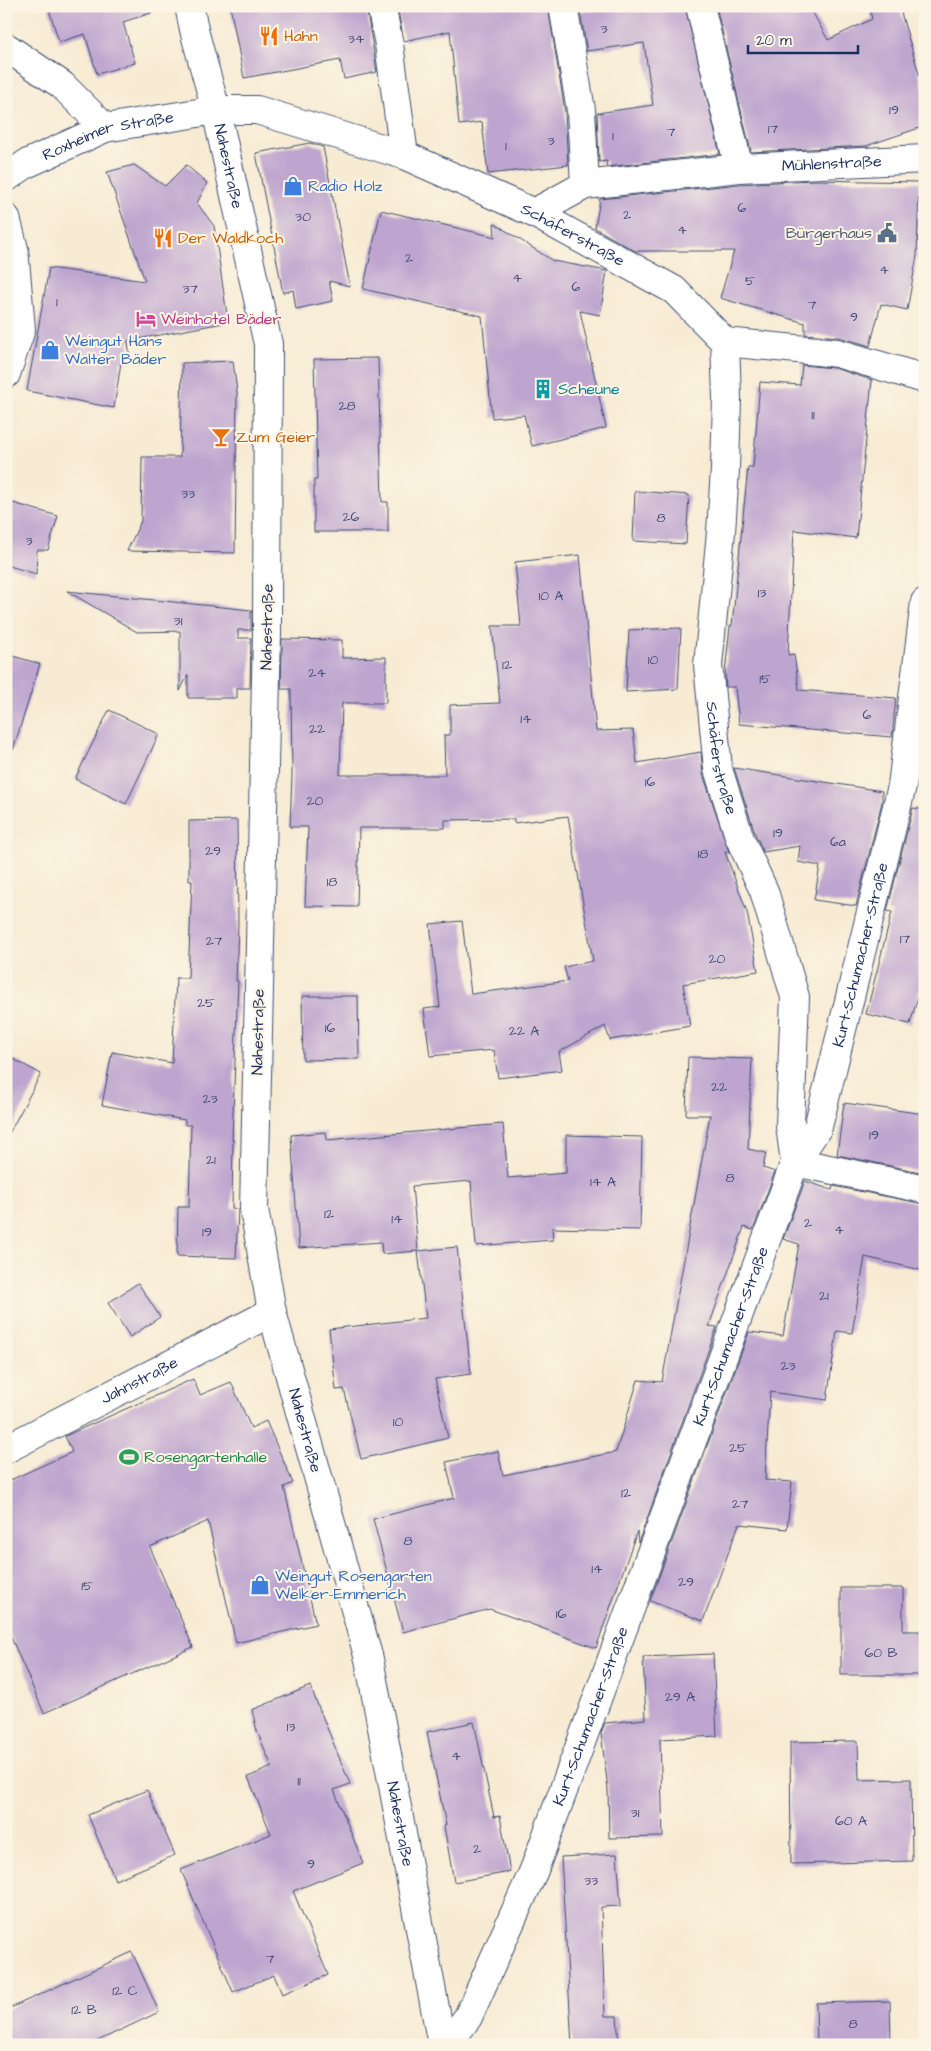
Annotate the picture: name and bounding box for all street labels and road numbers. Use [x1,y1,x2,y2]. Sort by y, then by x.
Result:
street label: Roxheimer Straße [39,106,175,166]
street label: Nahestraße [208,122,249,211]
street label: Mühlenstraße [781,150,883,177]
street label: Schäferstraße [517,198,629,272]
street label: Nahestraße [255,583,279,670]
street label: Schäferstraße [701,700,743,818]
street label: Kurt-Schumacher-Straße [827,860,894,1049]
street label: Nahestraße [246,988,270,1075]
street label: Kurt-Schumacher-Straße [688,1243,774,1429]
street label: Jahnstraße [97,1351,182,1409]
street label: Nahestraße [283,1386,327,1475]
street label: Kurt-Schumacher-Straße [548,1623,634,1809]
street label: Nahestraße [381,1779,419,1869]

